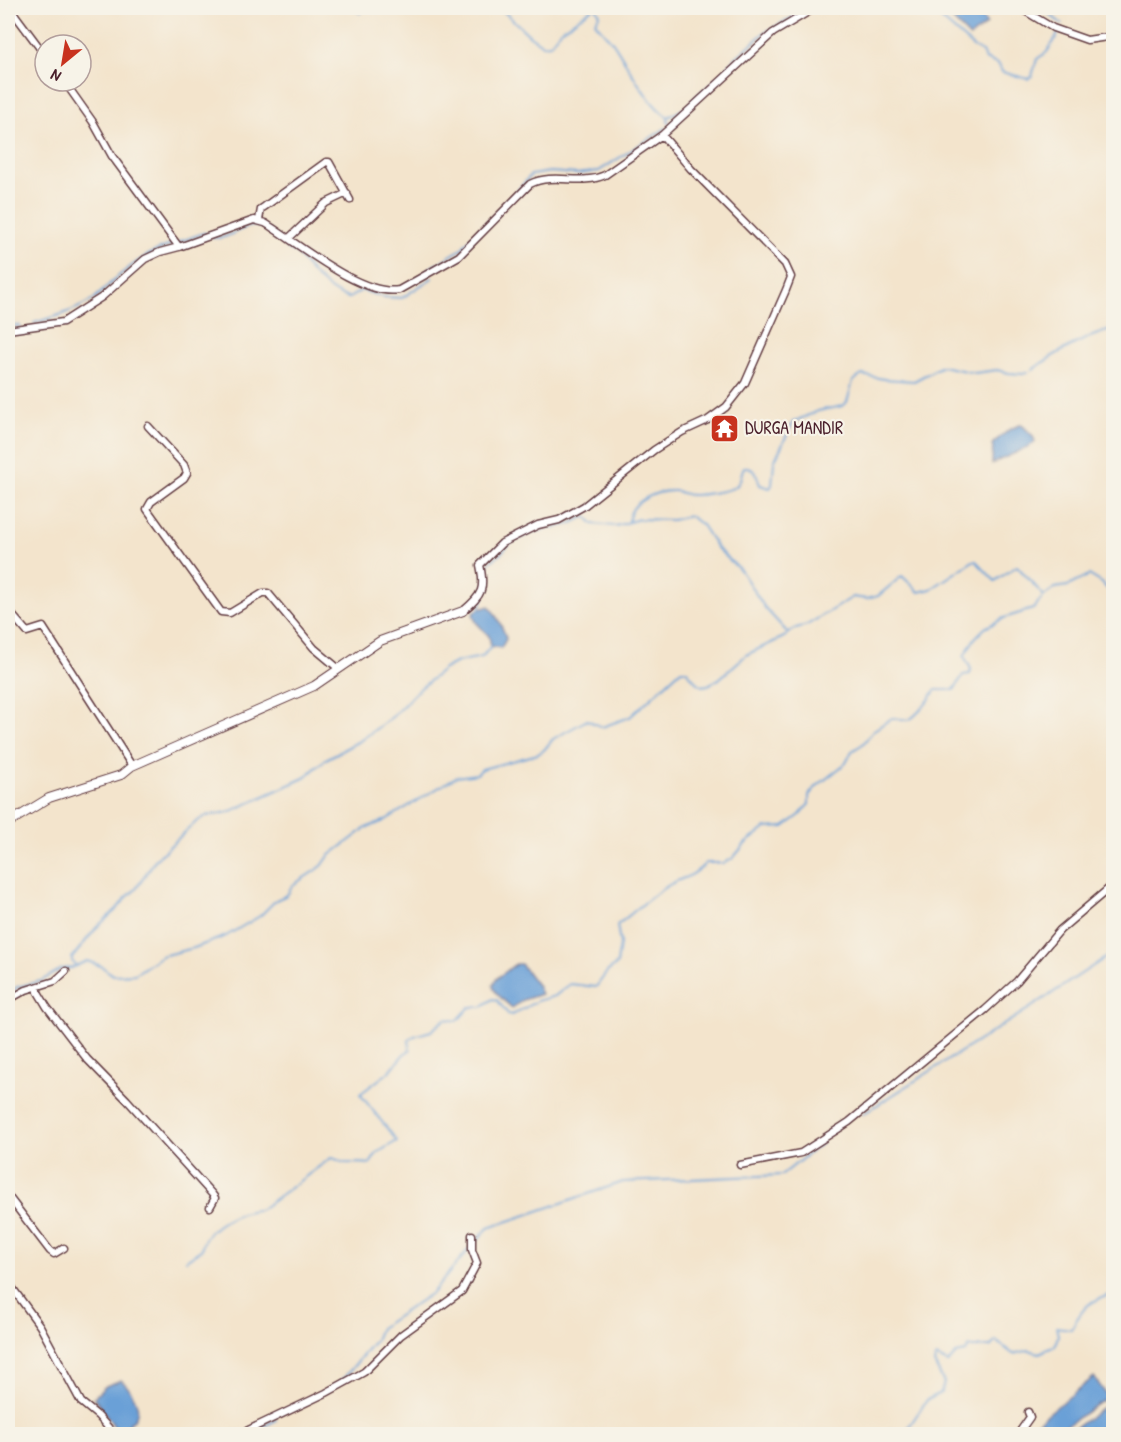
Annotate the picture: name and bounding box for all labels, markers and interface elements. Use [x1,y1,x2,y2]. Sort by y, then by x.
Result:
north arrow [33,33,93,93]
text: N [46,64,65,88]
temple icon: DURGA MANDIR [708,412,740,444]
place label: DURGA MANDIR [745,415,843,440]

